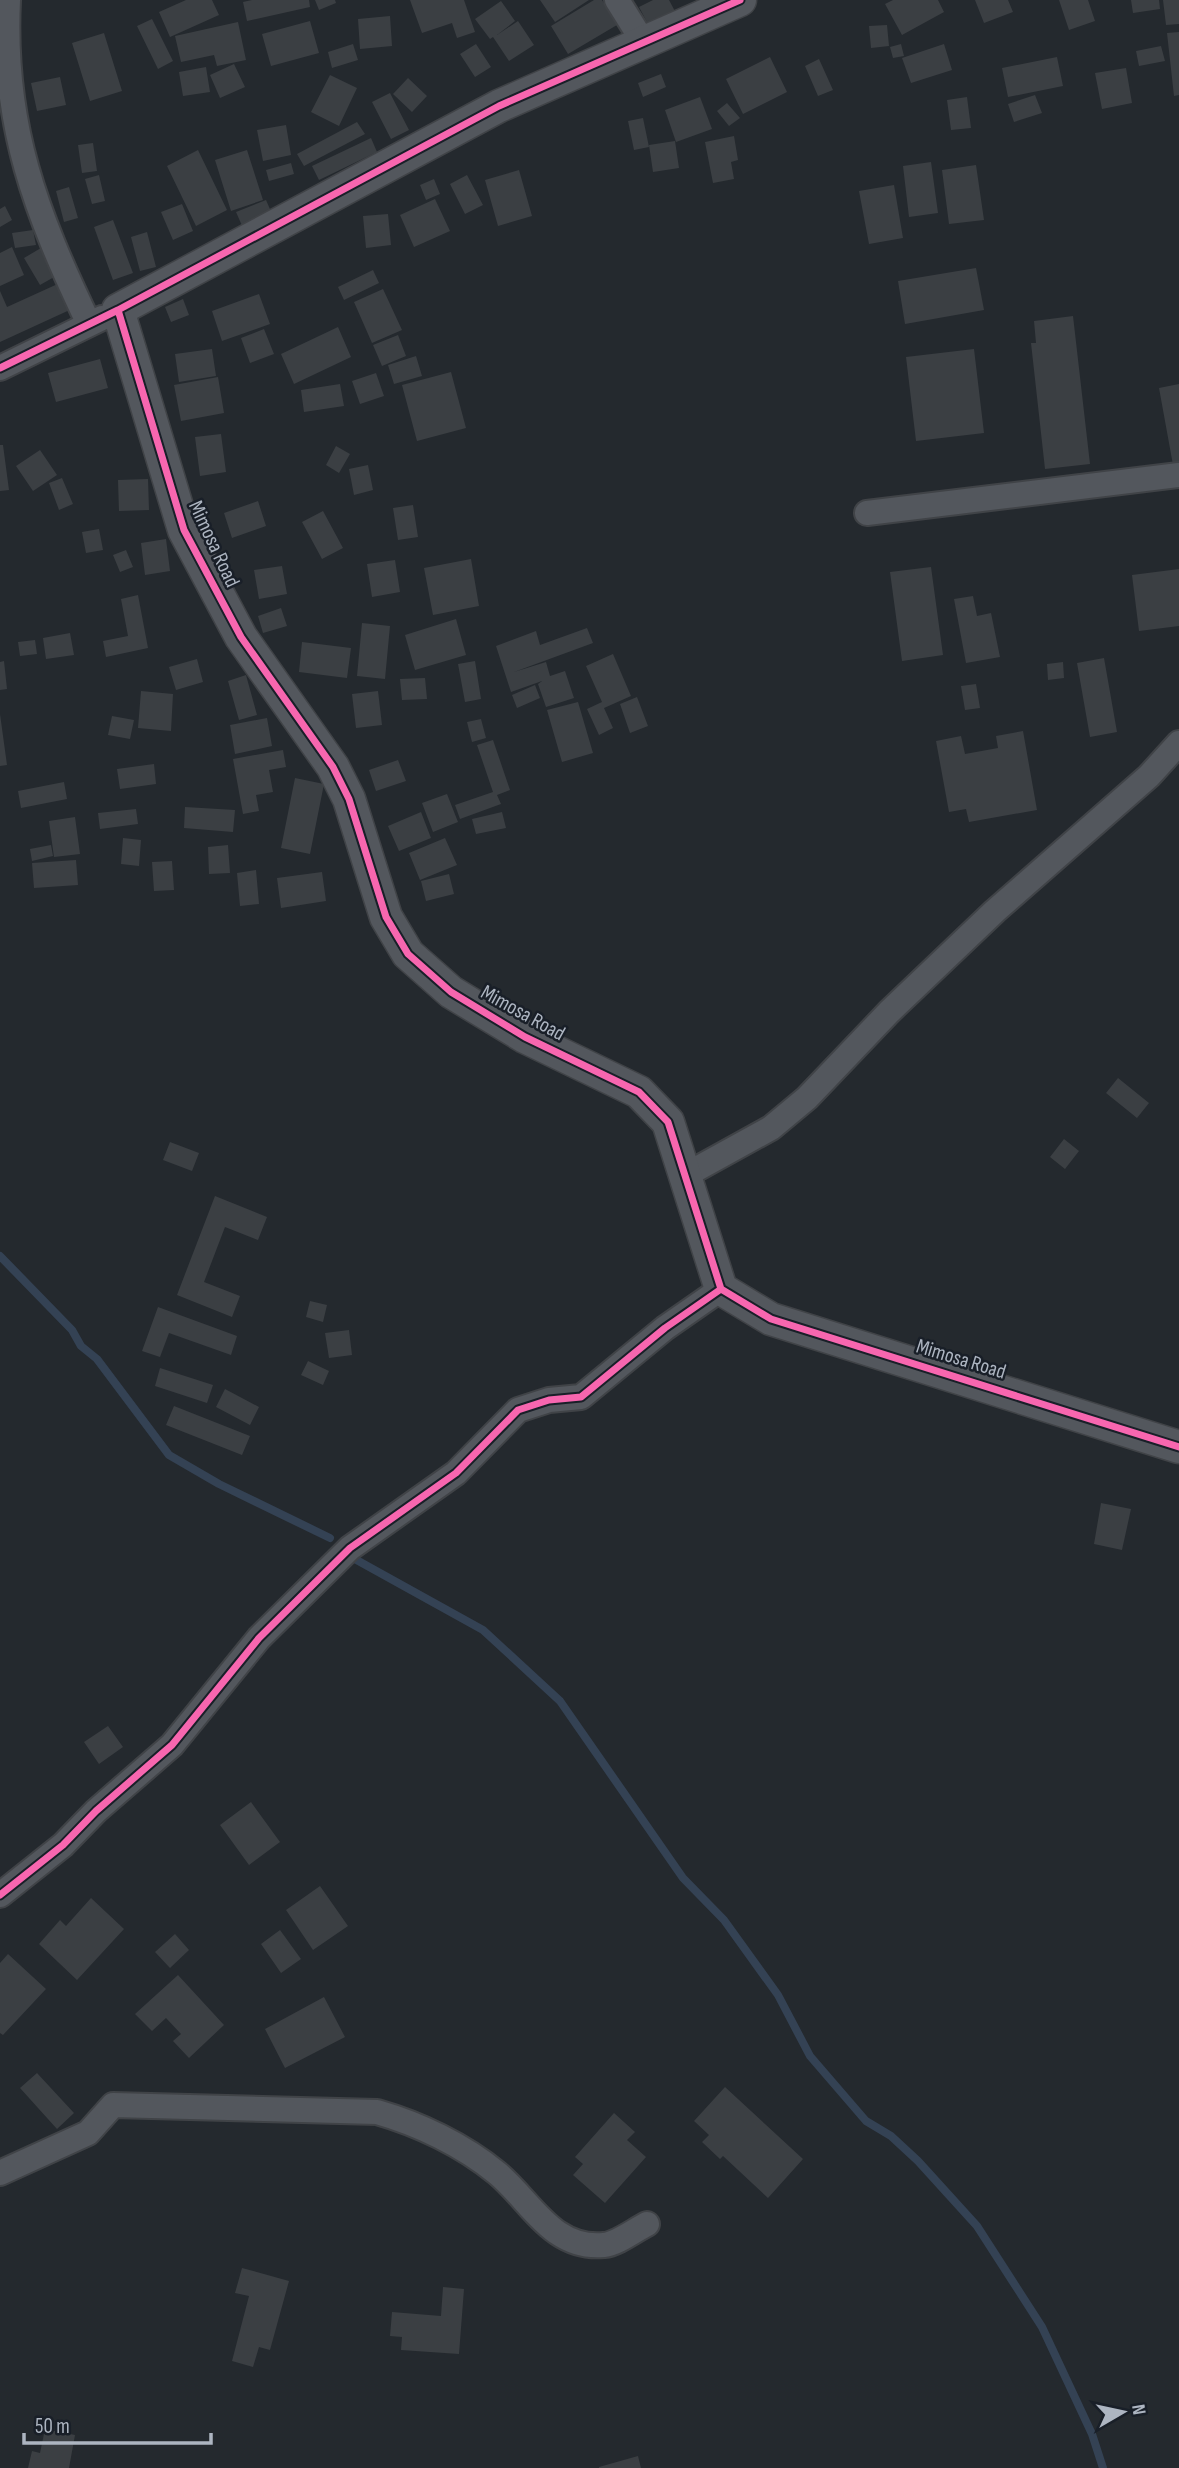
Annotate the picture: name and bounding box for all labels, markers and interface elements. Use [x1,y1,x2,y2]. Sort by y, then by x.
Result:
street label: Mimosa Road [183,497,245,591]
street label: Mimosa Road [477,980,569,1046]
street label: Mimosa Road [913,1334,1009,1384]
north arrow [1088,2377,1158,2447]
scale bar [24,2402,212,2446]
text: N [1126,2403,1150,2416]
text: 50 m [35,2414,70,2439]

